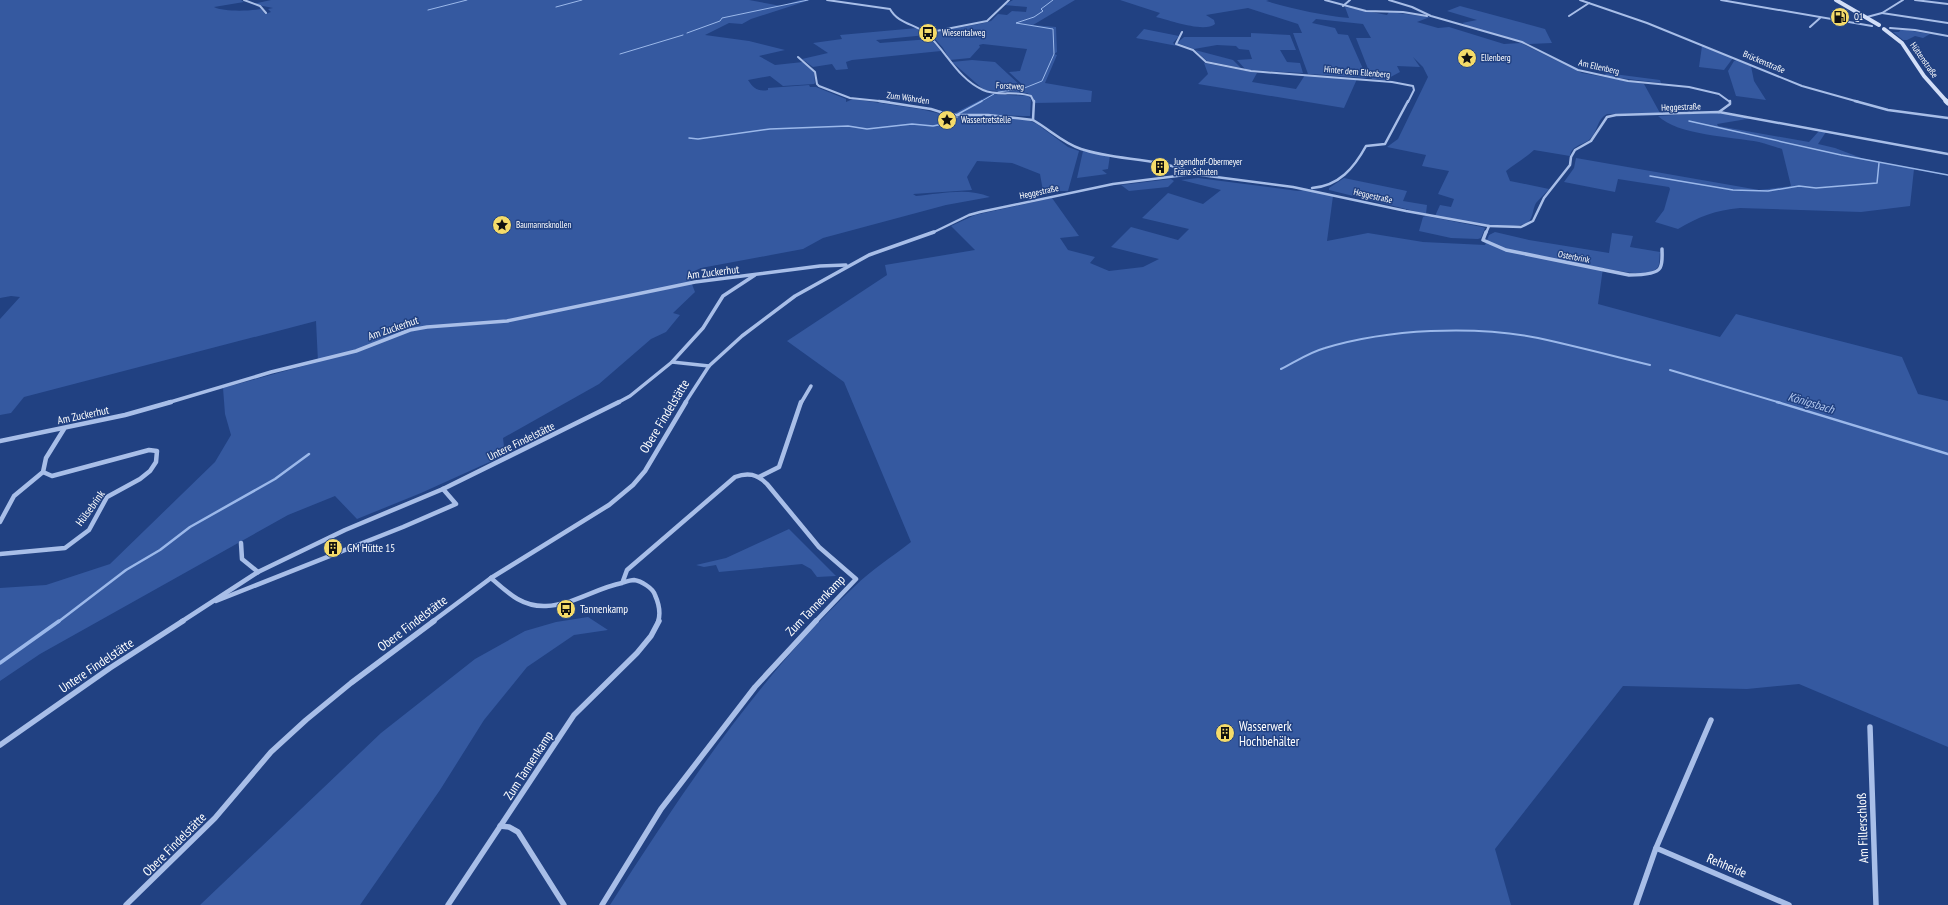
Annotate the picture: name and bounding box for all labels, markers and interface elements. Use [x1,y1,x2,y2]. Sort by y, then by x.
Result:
fuel station icon: Q1 [1829,6,1851,28]
place label: Q1 [1854,11,1863,22]
bus stop icon: Wiesentalweg [917,22,939,44]
place label: Wiesentalweg [942,27,985,38]
street label: Hüttenstraße [1908,40,1941,80]
place icon: Ellenberg [1456,47,1478,69]
street label: Brückenstraße [1742,48,1787,75]
place label: Ellenberg [1481,52,1511,63]
street label: Am Ellenberg [1578,56,1621,77]
street label: Hinter dem Ellenberg [1324,63,1391,80]
street label: Forstweg [996,79,1025,92]
street label: Zum Wöhrden [886,89,930,106]
street label: Heggestraße [1661,100,1701,113]
place icon: Wassertretstelle [936,109,958,131]
place label: Wassertretstelle [961,114,1011,125]
building icon: Jugendhof-Obermeyer Franz Schuten [1149,156,1171,178]
place label: Jugendhof-Obermeyer Franz Schuten [1173,156,1243,177]
street label: Heggestraße [1018,182,1060,201]
street label: Heggestraße [1353,186,1394,205]
place icon: Baumannsknollen [491,214,513,236]
place label: Baumannsknollen [516,219,571,230]
street label: Osterbrink [1557,248,1592,265]
street label: Am Zuckerhut [686,262,740,282]
street label: Am Zuckerhut [366,313,420,343]
street label: Obere Findelstätte [636,376,693,456]
water label: Königsbach [1786,388,1837,417]
street label: Am Zuckerhut [56,403,110,427]
street label: Untere Findelstätte [485,418,557,463]
street label: Hülsebrink [72,487,108,529]
building icon: GM Hütte 15 [322,537,344,559]
place label: GM Hütte 15 [347,541,395,555]
street label: Zum Tannenkamp [782,571,849,640]
street label: Obere Findelstätte [374,592,451,655]
bus stop icon: Tannenkamp [555,598,577,620]
place label: Tannenkamp [580,602,628,616]
street label: Untere Findelstätte [56,634,137,697]
place label: Wasserwerk Hochbehälter [1239,718,1300,750]
building icon: Wasserwerk Hochbehälter [1214,722,1236,744]
street label: Zum Tannenkamp [500,727,557,803]
street label: Am Fillerschloß [1853,793,1872,863]
street label: Obere Findelstätte [139,809,210,880]
street label: Rehheide [1704,849,1749,881]

